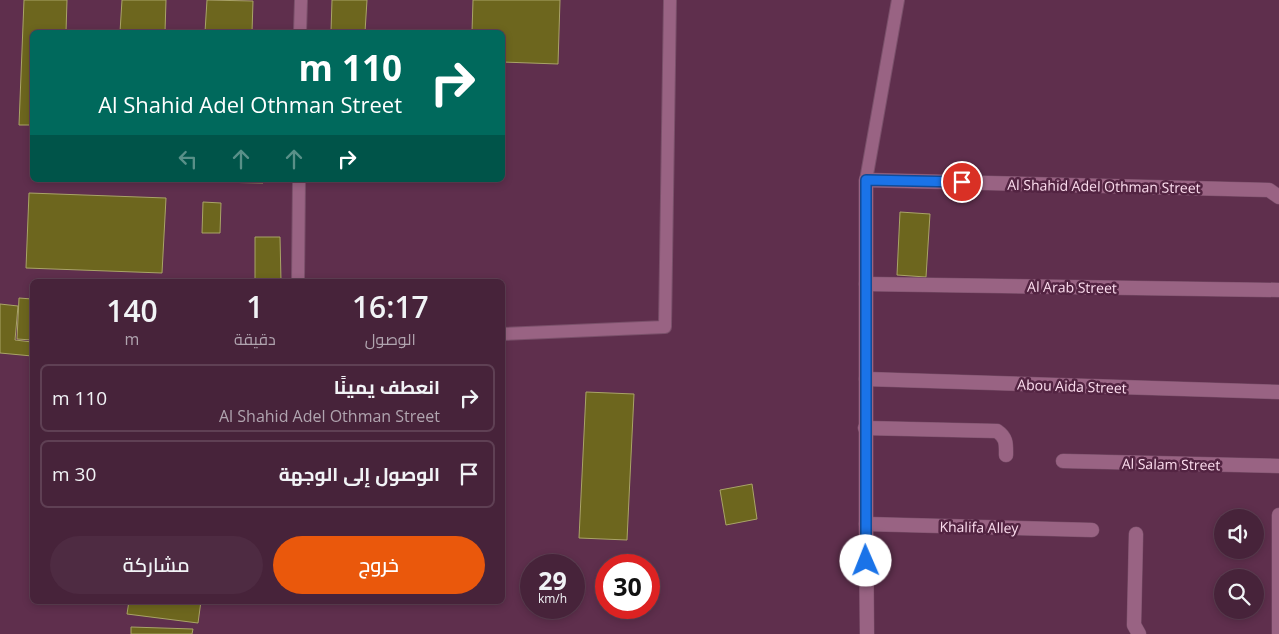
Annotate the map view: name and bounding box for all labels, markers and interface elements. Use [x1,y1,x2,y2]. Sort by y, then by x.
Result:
text: 110 m [298,44,402,91]
icon: right [420,50,485,115]
text: Al Shahid Adel Othman Street [98,89,402,119]
icon: left [174,145,202,173]
icon: ahead [227,145,255,173]
icon: ahead [280,145,308,173]
icon: right [333,145,361,173]
pin [941,161,983,203]
icon: arrive [948,168,976,196]
street label: Al Shahid Adel Othman Street [1007,175,1201,197]
street label: Al Arab Street [1027,277,1117,297]
text: 1 [246,286,263,327]
text: 16:17 [352,286,429,327]
text: 140 [106,290,158,331]
text: m [125,328,139,350]
text: دقيقة [234,328,276,350]
text: الوصول [365,328,416,350]
text: انعطف يمينًا [334,374,440,400]
street label: Abou Aida Street [1017,375,1127,397]
icon: right [455,384,483,412]
text: 110 m [52,385,107,411]
text: Al Shahid Adel Othman Street [219,405,440,427]
street label: Al Salam Street [1122,454,1220,474]
icon: arrive [455,460,483,488]
text: 30 m [52,461,96,487]
text: الوصول إلى الوجهة [279,461,440,487]
map controls [1214,509,1264,619]
button: sound [1214,509,1264,559]
street label: Khalifa Alley [939,517,1020,537]
position arrow [839,534,891,586]
button: مشاركة [50,536,263,594]
button: خروج [273,536,485,594]
speed limit sign: 30 [595,554,660,619]
text: 29 [538,563,567,597]
button: search [1214,569,1264,619]
text: km/h [538,590,567,607]

